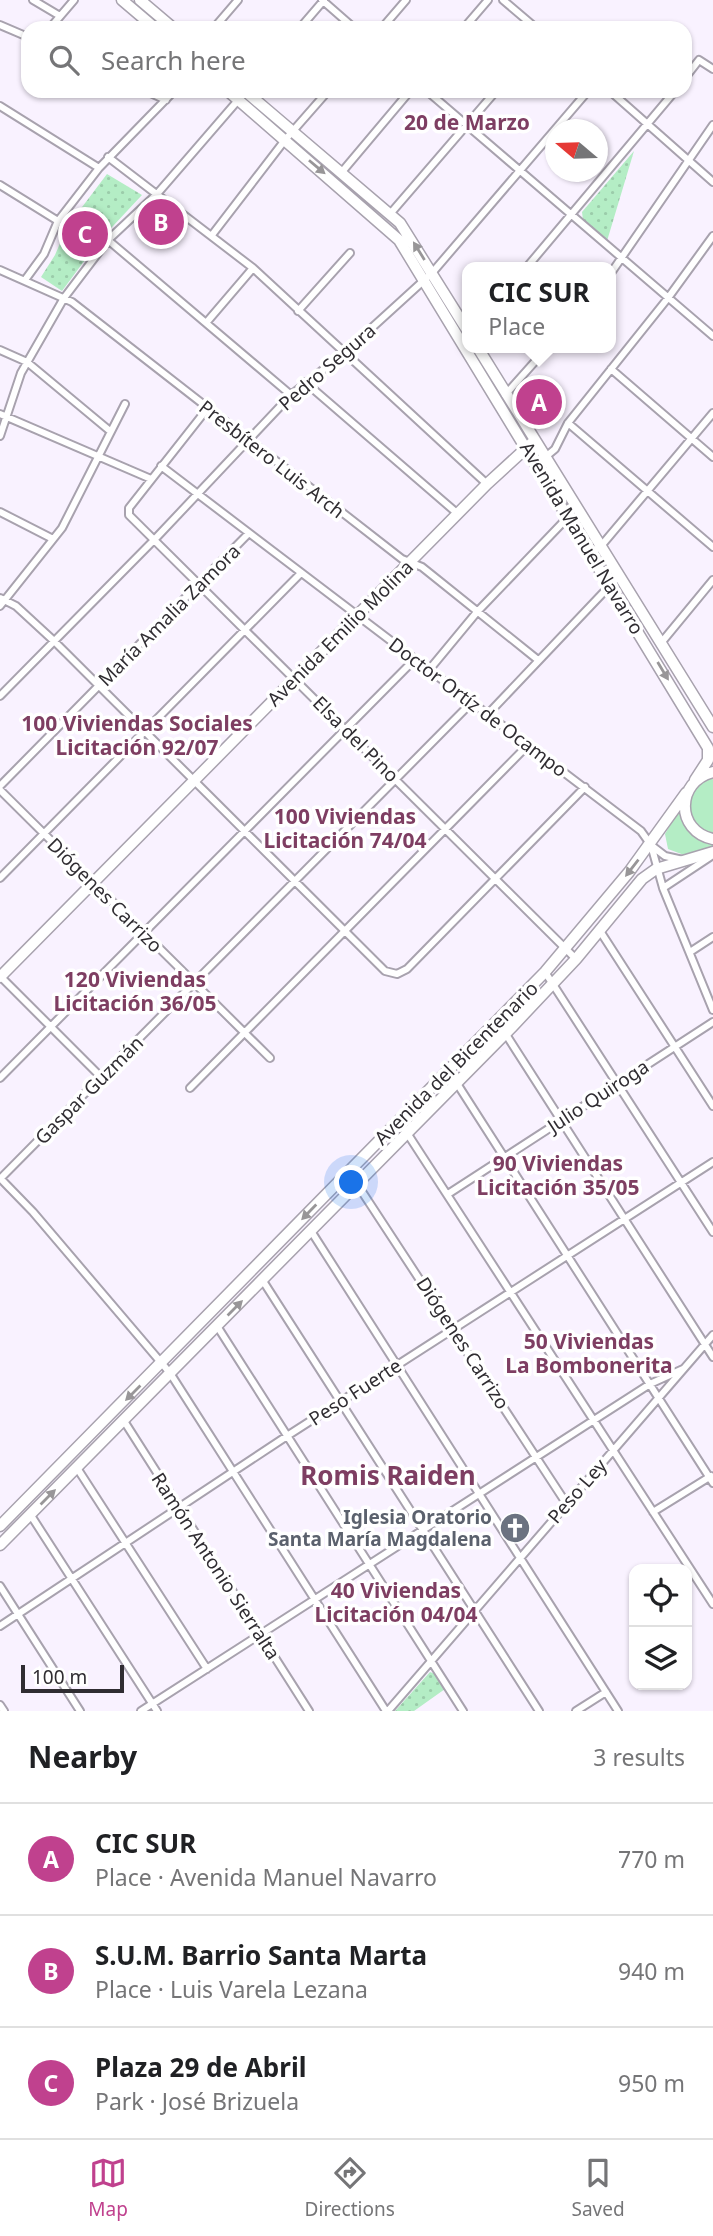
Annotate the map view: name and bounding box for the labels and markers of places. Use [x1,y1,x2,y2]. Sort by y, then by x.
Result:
pin: B [138,196,184,248]
pin: C [62,208,108,260]
pin: A [516,376,562,428]
place label: Iglesia Oratorio Santa María Magdalena [268,1504,492,1552]
church icon: Iglesia Oratorio Santa María Magdalena [498,1511,532,1545]

